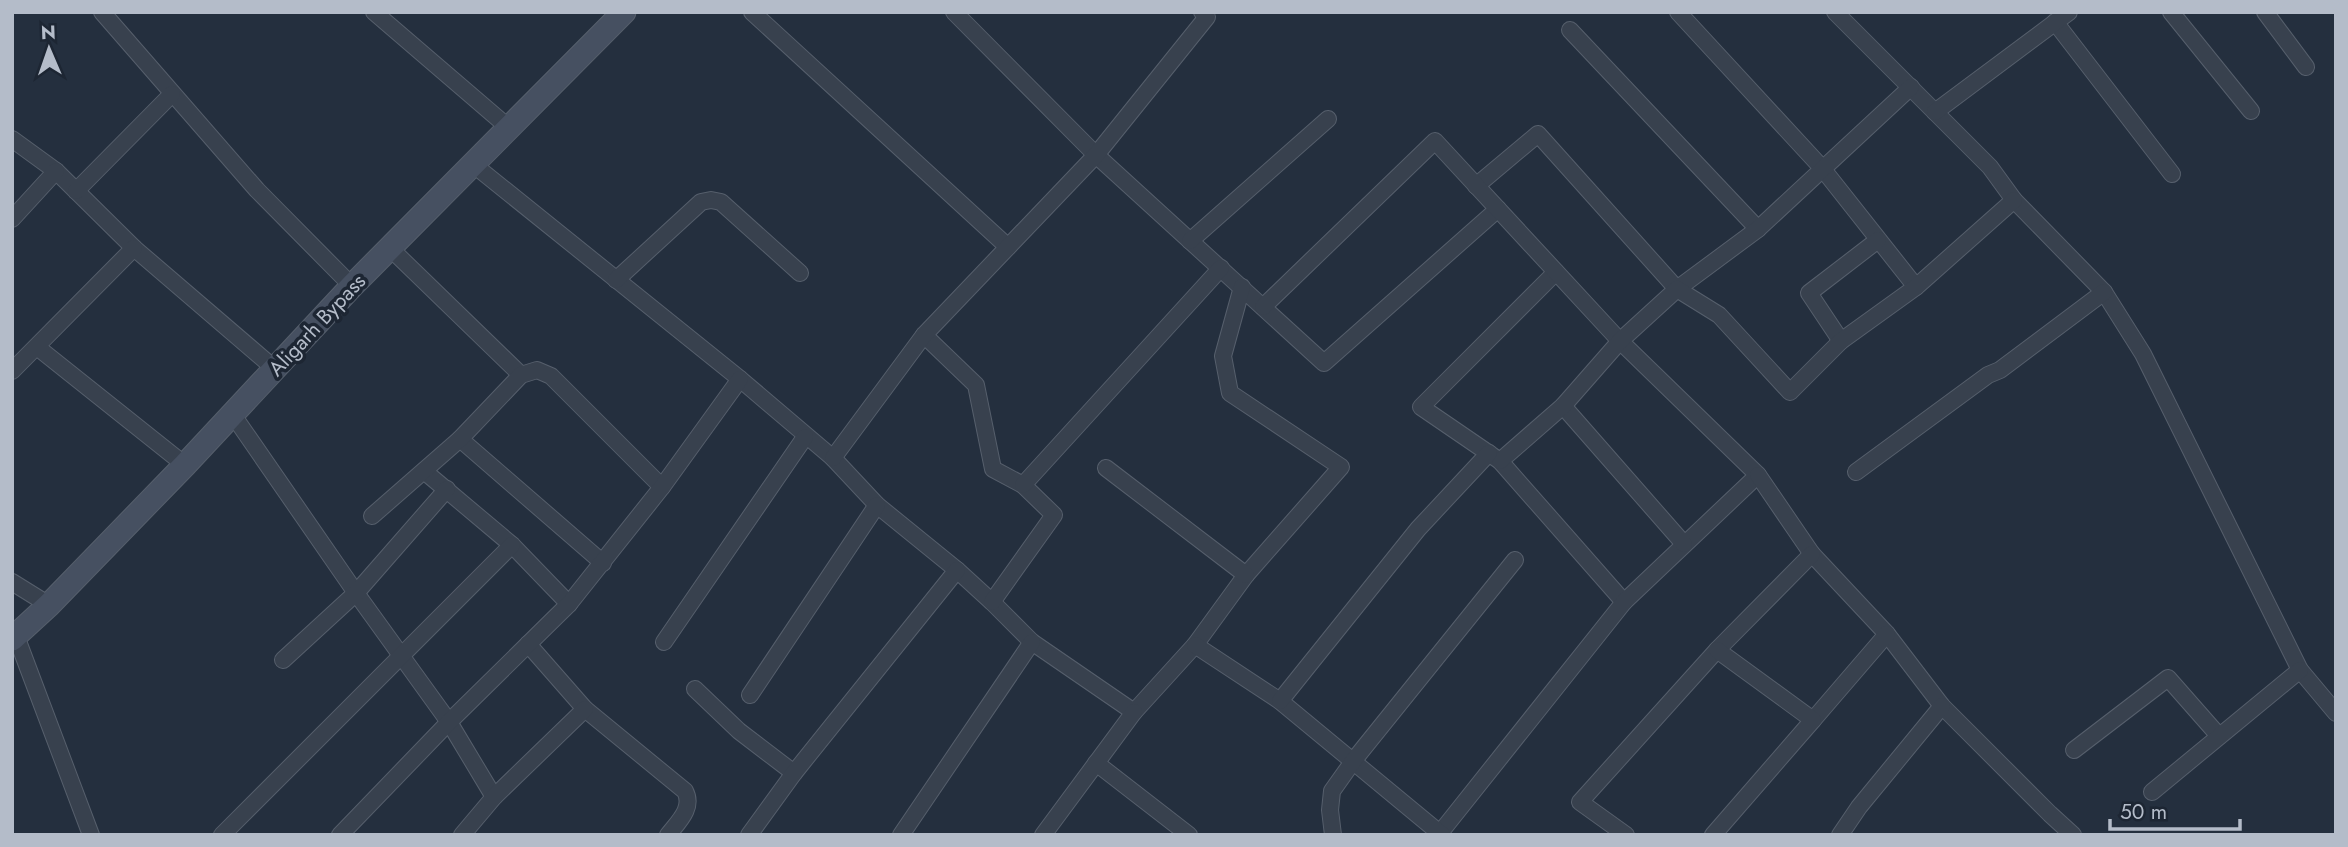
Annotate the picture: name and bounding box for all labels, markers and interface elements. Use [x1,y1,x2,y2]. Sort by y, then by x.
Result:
north arrow [14,14,84,84]
text: N [40,19,56,46]
street label: Aligarh Bypass [261,267,373,383]
scale bar [2110,788,2240,832]
text: 50 m [2120,797,2167,827]

